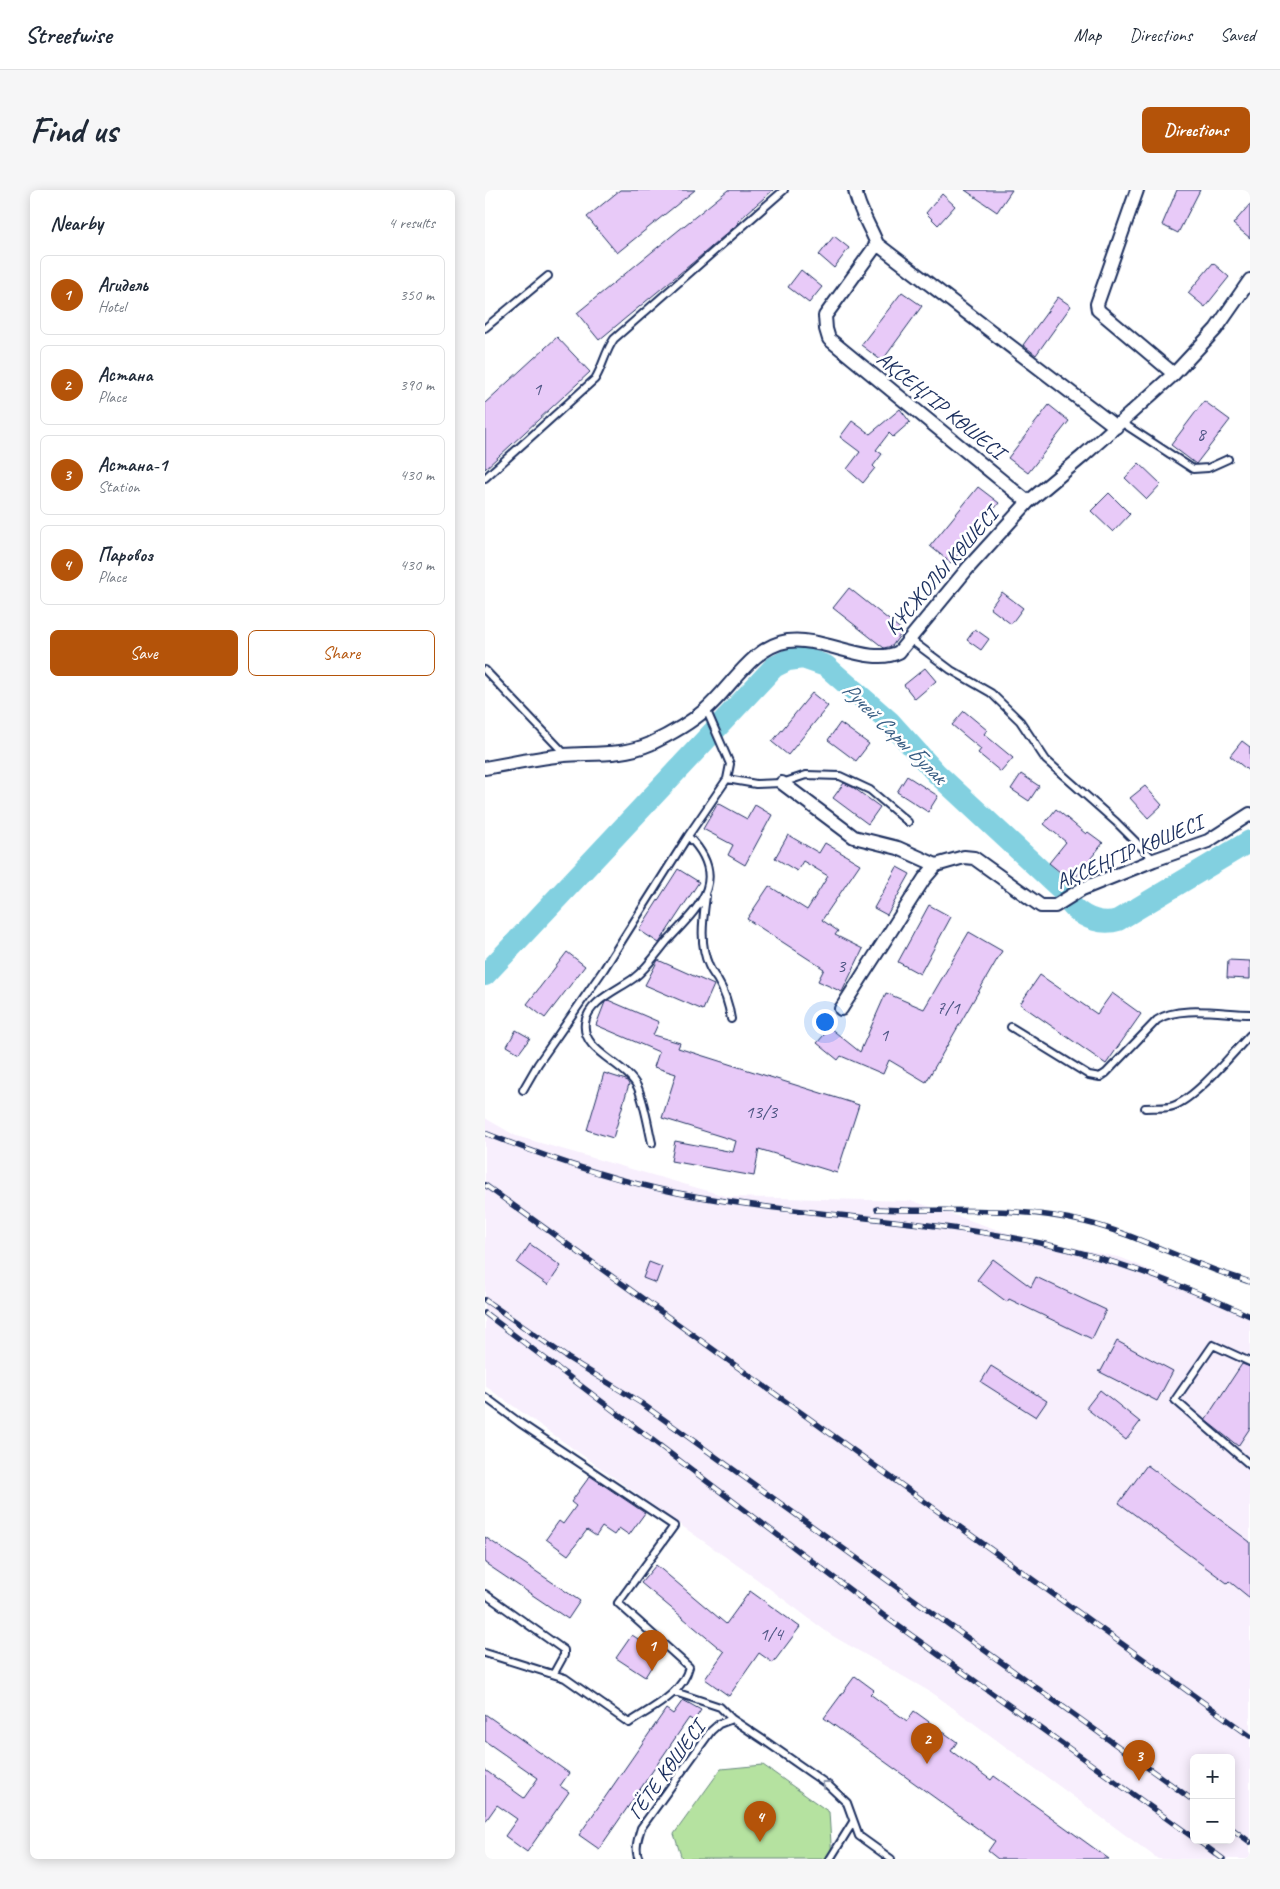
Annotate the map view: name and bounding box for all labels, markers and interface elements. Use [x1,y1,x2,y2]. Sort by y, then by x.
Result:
text: Streetwise [25,20,111,50]
text: Map [1074,24,1101,46]
text: Directions [1129,24,1192,46]
text: Saved [1220,24,1255,46]
button: Directions [1142,107,1250,153]
text: Find us [30,108,117,153]
text: Nearby [50,210,103,236]
text: 4 results [388,213,435,233]
text: Агидель [98,273,148,297]
text: 1 [63,285,71,305]
text: 350 m [400,285,434,305]
text: Hotel [98,297,126,317]
street label: АҚСЕҢГІР КӨШЕСІ [872,345,1014,467]
text: Астана [98,363,153,387]
text: 2 [63,375,71,395]
text: 390 m [400,375,434,395]
house number: 1 [533,377,543,401]
text: Place [98,387,126,407]
house number: 8 [1197,422,1208,446]
text: Астана-1 [98,453,167,477]
text: 3 [63,465,71,485]
text: 430 m [400,465,434,485]
text: Station [98,477,140,497]
street label: ҚҰСЖОЛЫ КӨШЕСІ [879,499,1006,640]
text: Паровоз [98,543,153,567]
text: 4 [63,555,71,575]
text: 430 m [400,555,434,575]
text: Place [98,567,126,587]
button: Save [50,630,238,676]
button: Share [248,630,435,676]
water label: Ручей Сары Булак [836,676,955,792]
street label: АҚСЕҢГІР КӨШЕСІ [1052,808,1211,895]
house number: 3 [837,954,847,978]
house number: 7/1 [936,996,961,1020]
your location [812,1009,838,1035]
house number: 1 [880,1023,890,1047]
house number: 13/3 [745,1100,778,1124]
house number: 1/4 [759,1622,785,1646]
pin: 1 [636,1630,668,1671]
street label: ГЁТЕ КӨШЕСІ [622,1712,713,1824]
pin: 2 [911,1723,943,1764]
pin: 3 [1123,1740,1155,1781]
map controls [1190,1754,1235,1844]
button: + [1190,1754,1235,1799]
one-way arrow [822,1781,831,1789]
button: − [1190,1799,1235,1844]
pin: 4 [744,1801,776,1842]

